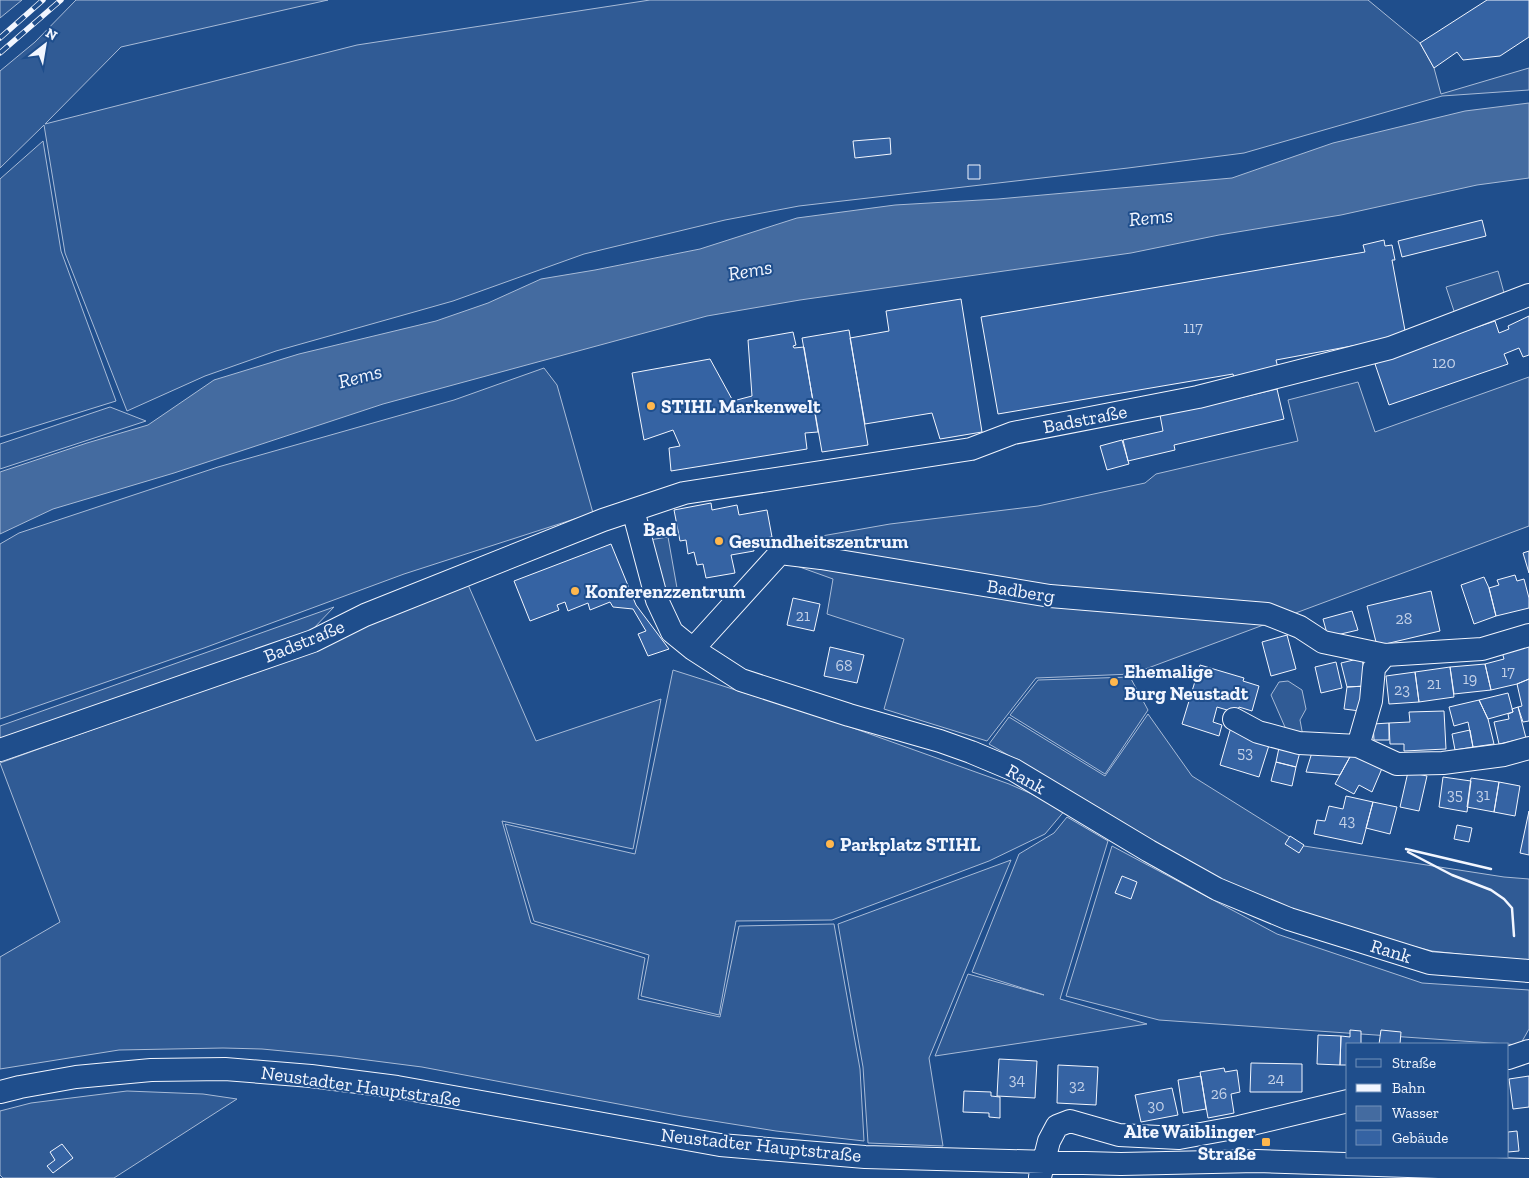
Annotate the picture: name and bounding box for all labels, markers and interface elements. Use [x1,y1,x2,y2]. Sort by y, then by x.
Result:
north arrow [20,20,70,70]
text: N [42,24,61,44]
water label: Rems [1128,203,1174,231]
water label: Rems [726,254,774,286]
house number: 117 [1183,318,1203,337]
house number: 120 [1432,353,1456,372]
water label: Rems [335,359,385,393]
place label: STIHL Markenwelt [661,395,821,418]
marker: STIHL Markenwelt [645,400,657,412]
street label: Badstraße [1041,400,1129,438]
district label: Bad [643,517,678,541]
place label: Gesundheitszentrum [729,530,909,553]
marker: Gesundheitszentrum [713,535,725,547]
street label: Badberg [985,574,1057,608]
place label: Konferenzzentrum [585,580,746,603]
marker: Konferenzzentrum [569,585,581,597]
house number: 21 [796,606,810,625]
house number: 28 [1396,609,1412,628]
street label: Badstraße [260,614,348,668]
house number: 68 [835,656,853,675]
place label: Ehemalige Burg Neustadt [1124,660,1249,705]
house number: 17 [1501,662,1515,681]
house number: 19 [1463,669,1477,688]
house number: 21 [1427,674,1441,693]
marker: Ehemalige Burg Neustadt [1108,676,1120,688]
house number: 23 [1394,680,1410,699]
house number: 53 [1237,743,1253,762]
street label: Rank [1002,759,1050,799]
house number: 35 [1447,785,1463,804]
house number: 31 [1476,785,1490,804]
house number: 43 [1339,811,1355,830]
place label: Parkplatz STIHL [840,833,981,856]
marker: Parkplatz STIHL [824,838,836,850]
street label: Rank [1368,934,1414,968]
legend [1346,1043,1509,1158]
text: Straße [1392,1054,1436,1072]
street label: Neustadter Hauptstraße [260,1061,462,1111]
house number: 24 [1268,1069,1285,1088]
house number: 34 [1009,1070,1026,1089]
house number: 32 [1069,1076,1085,1095]
text: Bahn [1392,1079,1426,1097]
house number: 26 [1211,1084,1227,1103]
house number: 30 [1147,1096,1165,1115]
text: Wasser [1392,1104,1439,1122]
place label: Alte Waiblinger Straße [1124,1120,1257,1165]
street label: Neustadter Hauptstraße [660,1123,862,1167]
text: Gebäude [1392,1129,1448,1147]
marker: Alte Waiblinger Straße [1260,1136,1272,1148]

